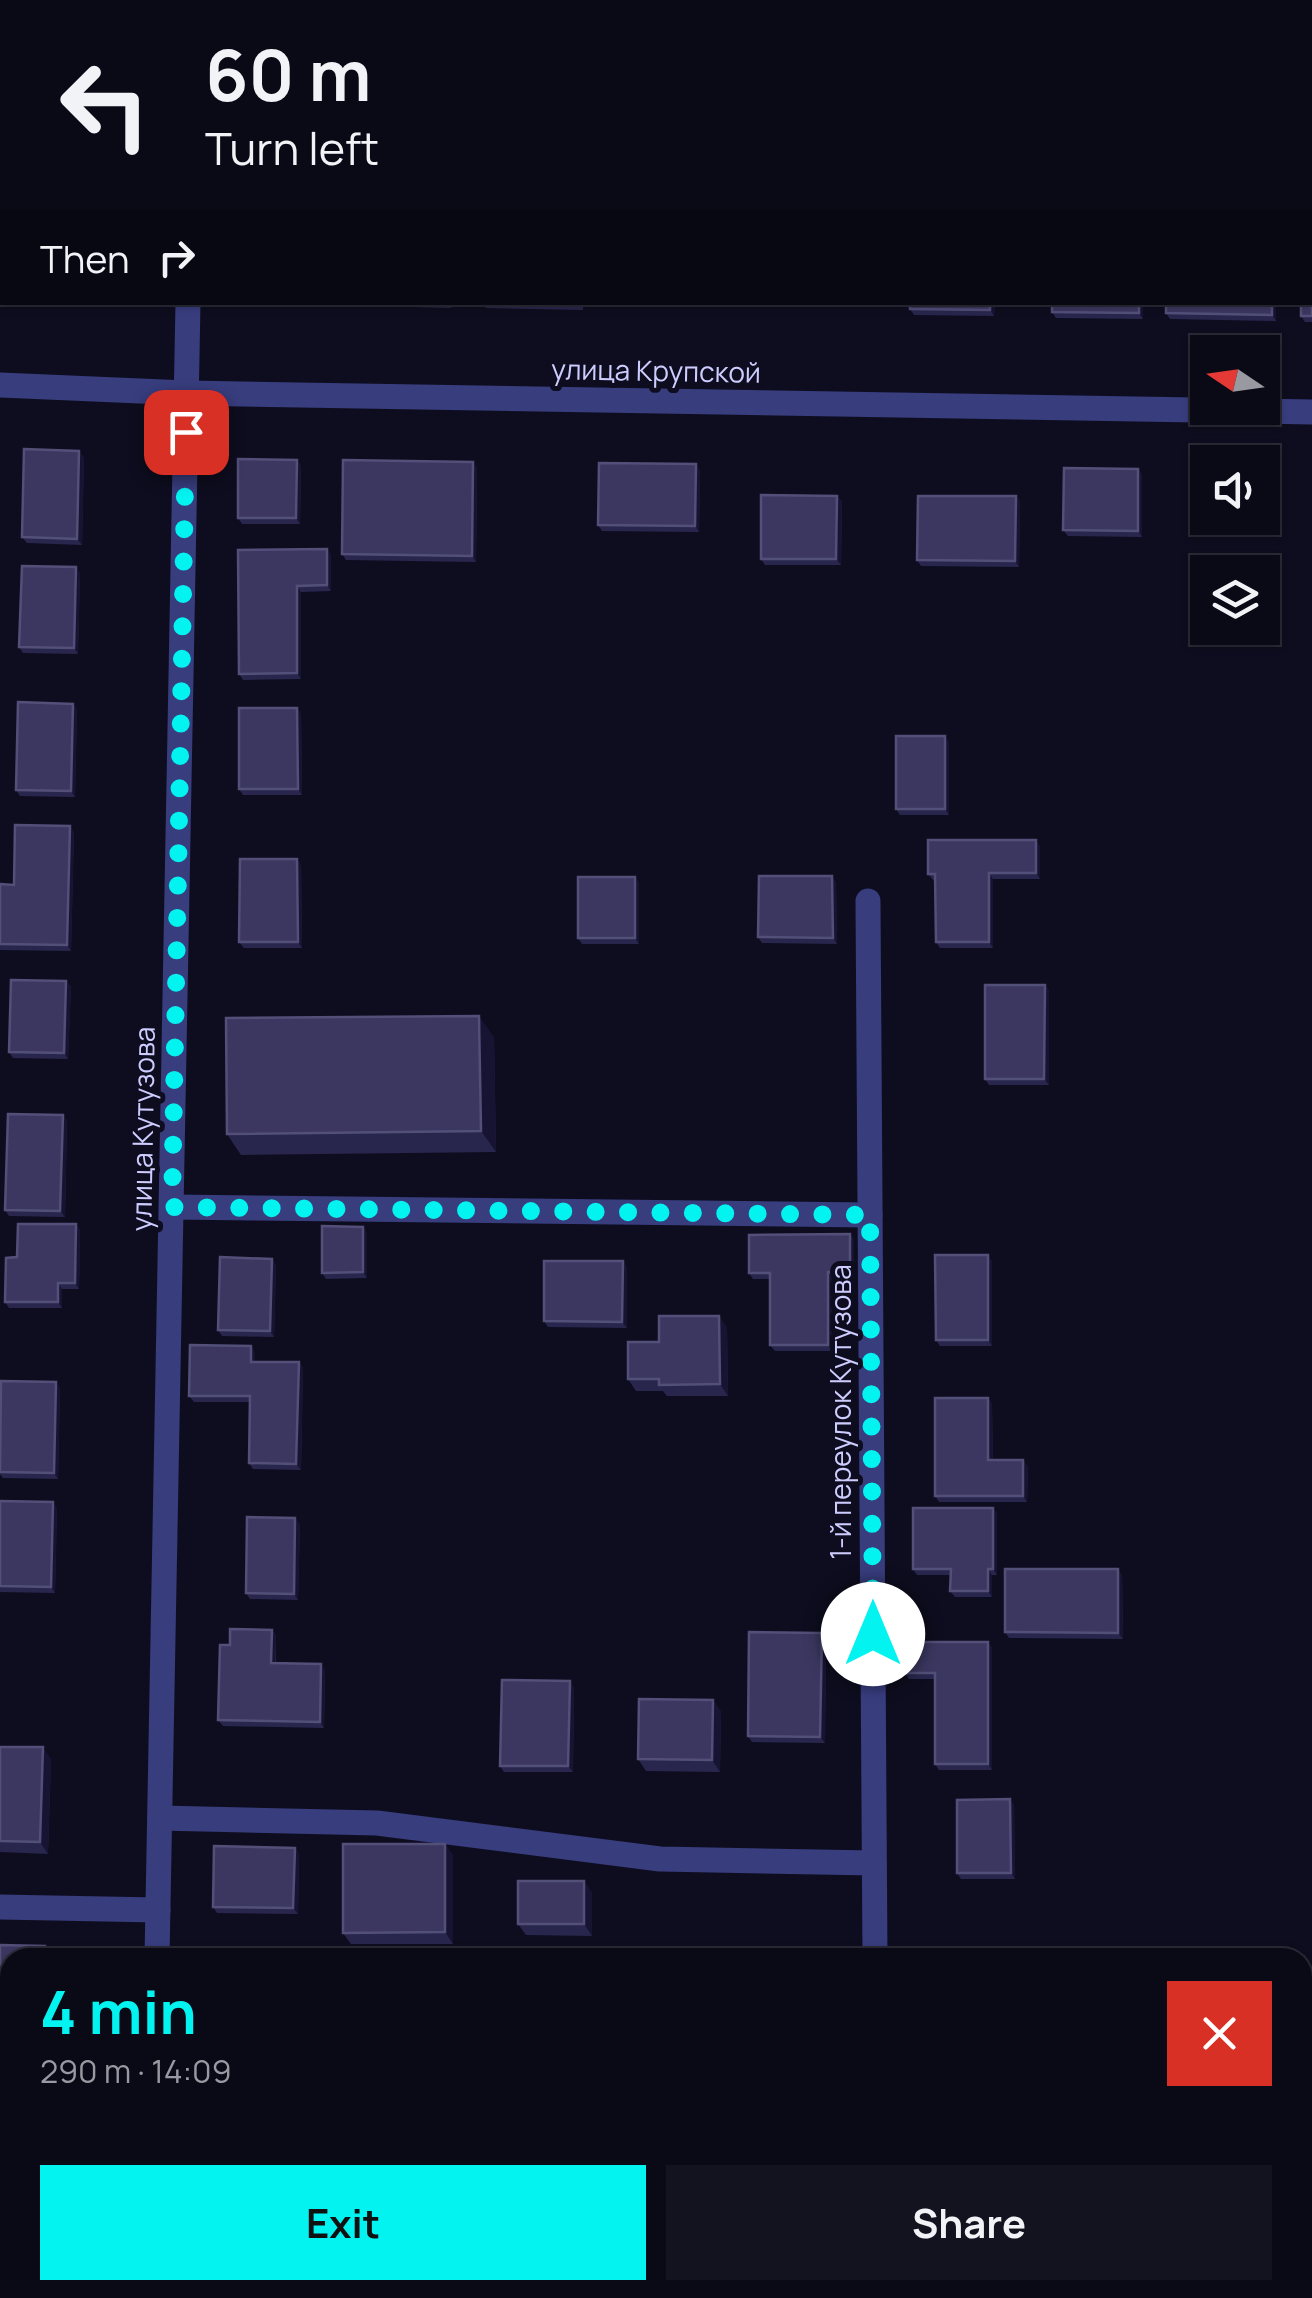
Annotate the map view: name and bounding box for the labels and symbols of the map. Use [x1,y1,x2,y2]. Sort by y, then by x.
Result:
north arrow [1190,335,1280,425]
street label: улица Крупской [551,349,761,391]
pin [144,390,229,475]
street label: улица Кутузова [121,1026,163,1232]
street label: 1-й переулок Кутузова [821,1264,859,1560]
position arrow [821,1582,925,1686]

